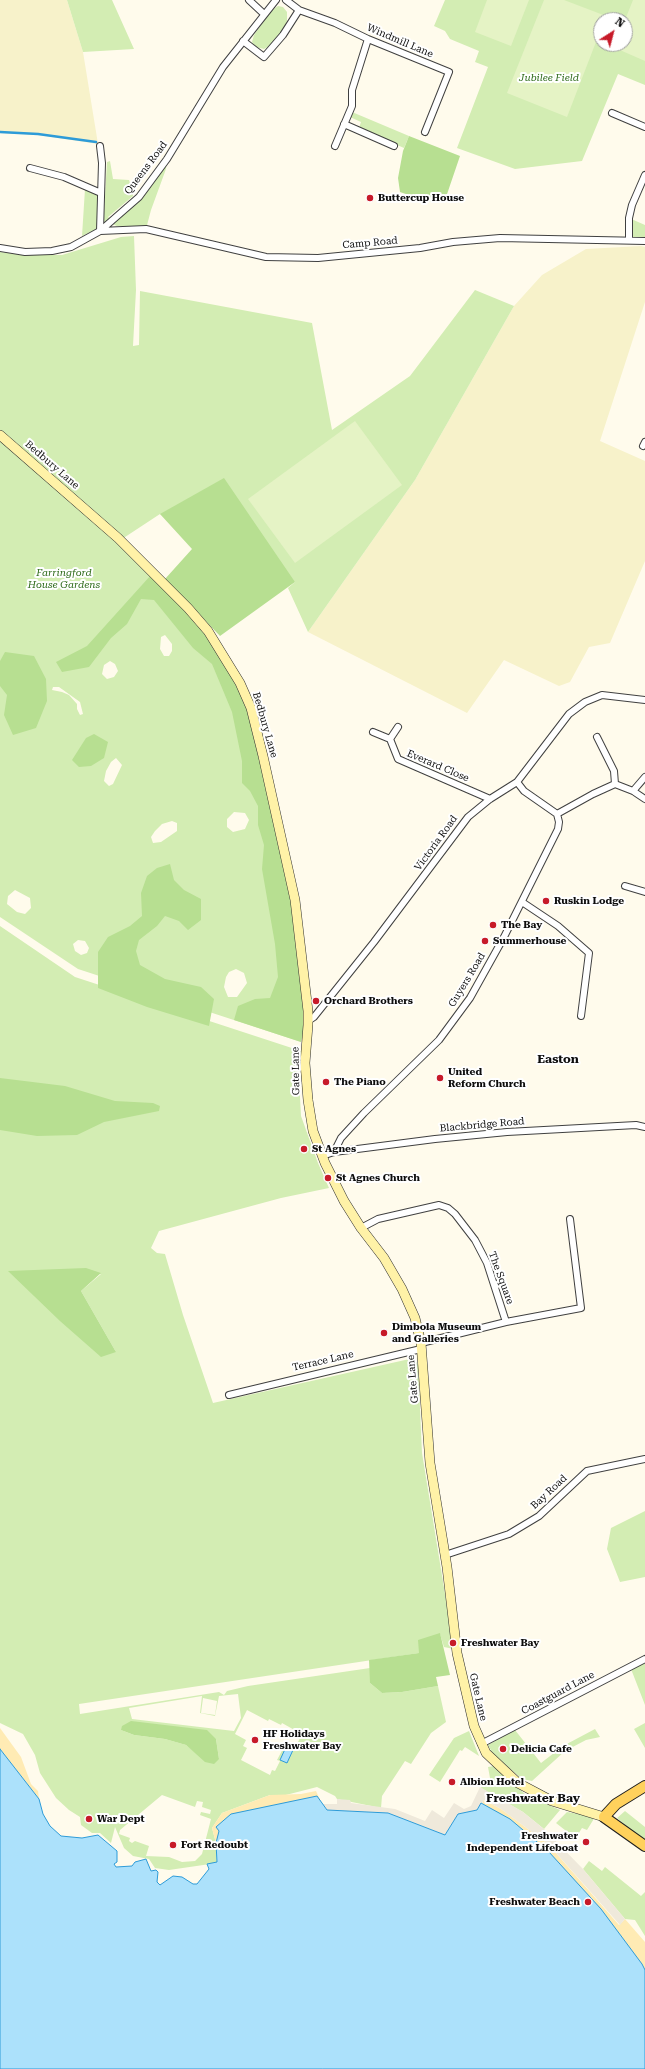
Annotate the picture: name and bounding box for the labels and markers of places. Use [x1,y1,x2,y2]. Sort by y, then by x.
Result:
place label: Buttercup House [378,192,464,204]
marker: Buttercup House [365,193,375,203]
place label: Ruskin Lodge [554,895,624,907]
marker: Ruskin Lodge [541,896,551,906]
place label: The Bay [501,919,542,931]
marker: The Bay [488,920,498,930]
place label: Summerhouse [493,935,566,947]
marker: Summerhouse [480,936,490,946]
place label: Orchard Brothers [324,995,413,1007]
marker: Orchard Brothers [311,996,321,1006]
place label: United Reform Church [448,1066,526,1090]
marker: United Reform Church [435,1073,445,1083]
place label: The Piano [334,1076,386,1088]
marker: The Piano [321,1077,331,1087]
place label: St Agnes [312,1143,356,1155]
marker: St Agnes [299,1144,309,1154]
place label: St Agnes Church [336,1172,420,1184]
marker: St Agnes Church [323,1173,333,1183]
place label: Dimbola Museum and Galleries [392,1321,481,1344]
marker: Dimbola Museum and Galleries [379,1328,389,1338]
place label: Freshwater Bay [461,1637,539,1649]
marker: Freshwater Bay [448,1638,458,1648]
place label: HF Holidays Freshwater Bay [263,1728,341,1752]
marker: HF Holidays Freshwater Bay [250,1735,260,1745]
place label: Delicia Cafe [511,1743,572,1755]
marker: Delicia Cafe [498,1744,508,1754]
place label: Albion Hotel [460,1776,524,1788]
marker: Albion Hotel [447,1777,457,1787]
place label: War Dept [97,1813,144,1825]
marker: War Dept [84,1814,94,1824]
place label: Freshwater Independent Lifeboat [467,1830,578,1854]
marker: Freshwater Independent Lifeboat [581,1837,591,1847]
place label: Fort Redoubt [181,1839,248,1851]
marker: Fort Redoubt [168,1840,178,1850]
place label: Freshwater Beach [489,1896,580,1908]
marker: Freshwater Beach [583,1897,593,1907]

